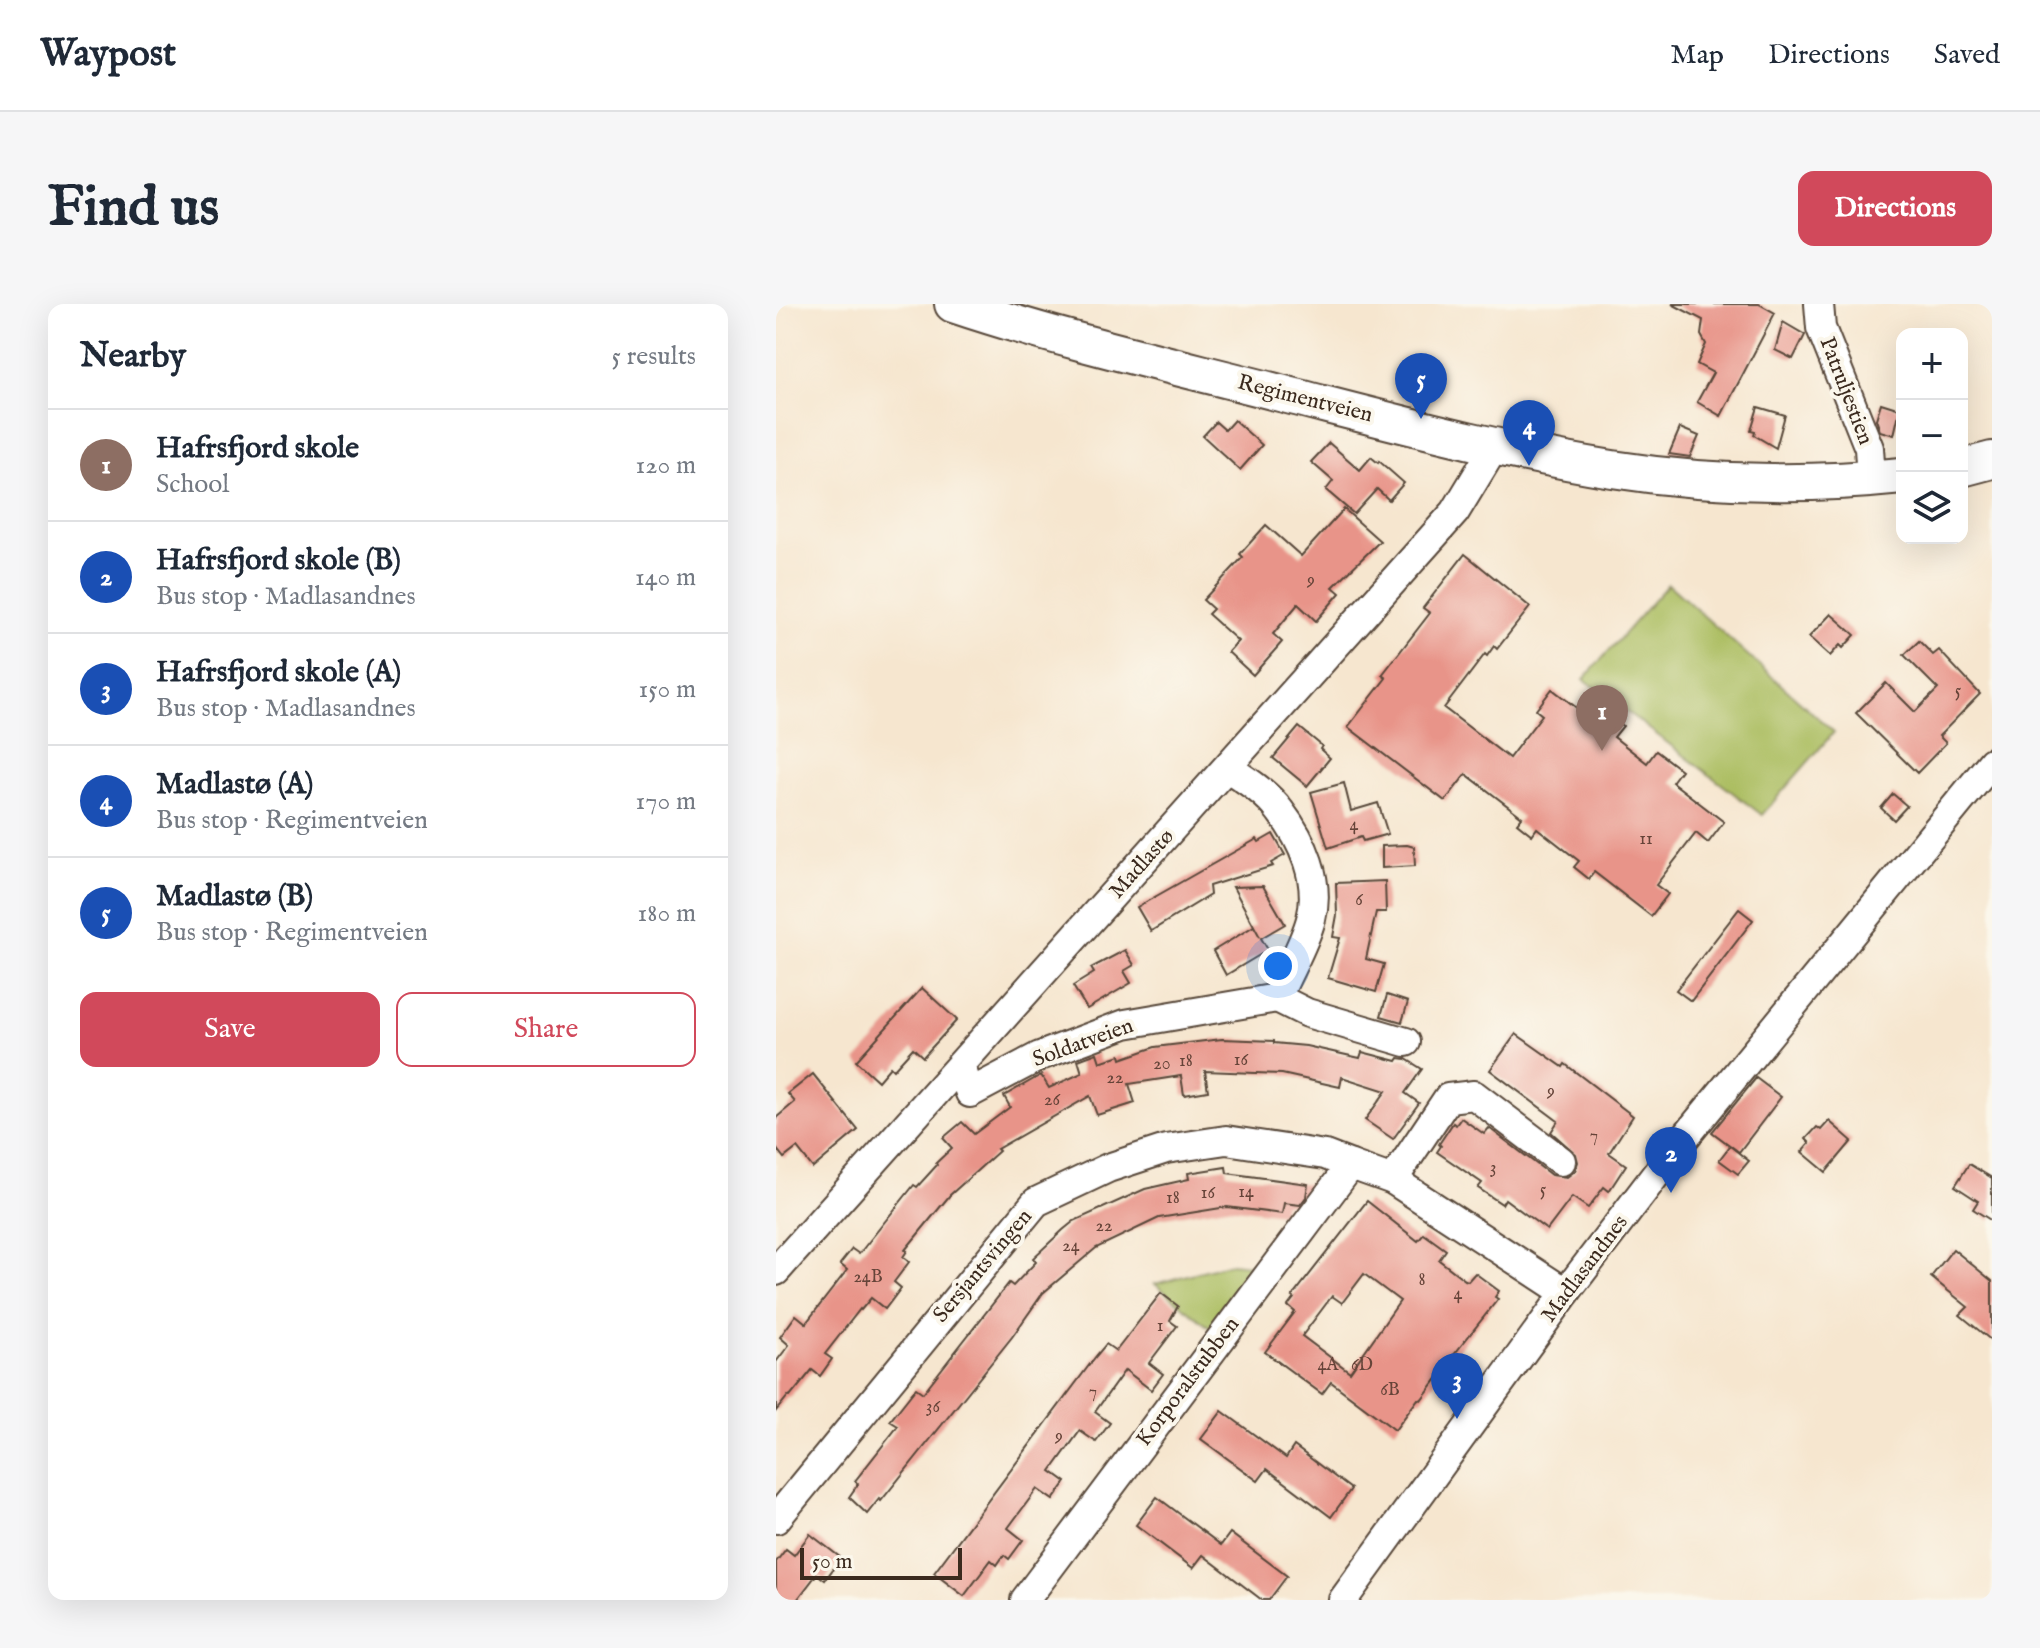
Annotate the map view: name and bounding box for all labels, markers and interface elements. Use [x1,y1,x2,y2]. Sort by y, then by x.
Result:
text: Waypost [40,31,176,79]
text: Map [1670,38,1724,73]
text: Directions [1768,38,1890,73]
text: Saved [1934,38,2000,73]
button: Directions [1798,171,1992,246]
text: Find us [48,173,219,244]
map controls [1896,328,1968,544]
button: + [1896,328,1968,400]
street label: Patruljestien [1813,333,1879,449]
text: Nearby [80,335,186,378]
text: 5 results [612,340,696,373]
pin: 5 [1395,353,1447,419]
street label: Regimentveien [1235,369,1376,429]
pin: 4 [1503,400,1555,466]
button: − [1896,400,1968,472]
text: Hafrsfjord skole [156,430,359,468]
text: 1 [101,449,111,482]
text: 120 m [636,449,696,482]
text: School [156,468,229,501]
button: layers [1896,472,1968,544]
text: Hafrsfjord skole (B) [156,542,401,580]
text: 2 [100,561,112,594]
text: 140 m [635,561,696,594]
house number: 9 [1306,569,1315,592]
text: Bus stop · Madlasandnes [156,580,416,613]
text: Hafrsfjord skole (A) [156,654,401,692]
text: 3 [101,673,111,706]
text: 150 m [638,673,696,706]
house number: 5 [1955,680,1962,703]
pin: 1 [1576,685,1628,751]
text: Bus stop · Madlasandnes [156,692,416,725]
text: Madlastø (A) [156,766,313,804]
text: 4 [100,785,112,818]
text: 170 m [636,785,696,818]
text: Bus stop · Regimentveien [156,804,428,837]
house number: 4 [1350,814,1359,837]
street label: Madlastø [1103,823,1181,905]
house number: 11 [1639,828,1653,851]
text: Madlastø (B) [156,878,313,916]
house number: 6 [1355,889,1363,912]
text: 5 [101,897,111,930]
text: 180 m [638,897,696,930]
text: Bus stop · Regimentveien [156,916,428,949]
your location [1258,946,1298,986]
button: Save [80,992,380,1067]
button: Share [396,992,696,1067]
street label: Soldatveien [1029,1012,1137,1074]
house number: 16 [1234,1049,1249,1072]
house number: 18 [1179,1050,1193,1073]
house number: 20 [1153,1053,1171,1076]
house number: 22 [1107,1067,1123,1090]
house number: 9 [1546,1080,1555,1103]
house number: 26 [1044,1089,1060,1112]
house number: 7 [1590,1125,1598,1148]
pin: 2 [1645,1127,1697,1193]
house number: 3 [1490,1157,1496,1180]
house number: 5 [1540,1179,1547,1202]
house number: 14 [1238,1181,1254,1204]
house number: 16 [1201,1182,1216,1205]
house number: 18 [1166,1187,1180,1210]
street label: Sersjantsvingen [927,1203,1039,1329]
street label: Madlasandnes [1535,1210,1635,1328]
house number: 22 [1096,1215,1112,1238]
house number: 24 [1062,1235,1080,1258]
house number: 24B [853,1266,883,1289]
house number: 8 [1418,1269,1426,1292]
house number: 4 [1454,1283,1463,1306]
street label: Korporalstubben [1130,1311,1246,1452]
house number: 1 [1157,1315,1163,1338]
pin: 3 [1431,1353,1483,1419]
house number: 4A [1318,1354,1339,1377]
house number: 6D [1351,1354,1373,1377]
house number: 6B [1380,1379,1400,1402]
house number: 7 [1089,1381,1097,1404]
house number: 36 [926,1396,941,1419]
house number: 9 [1054,1425,1063,1448]
scale bar [800,1544,962,1580]
text: 50 m [812,1548,853,1576]

